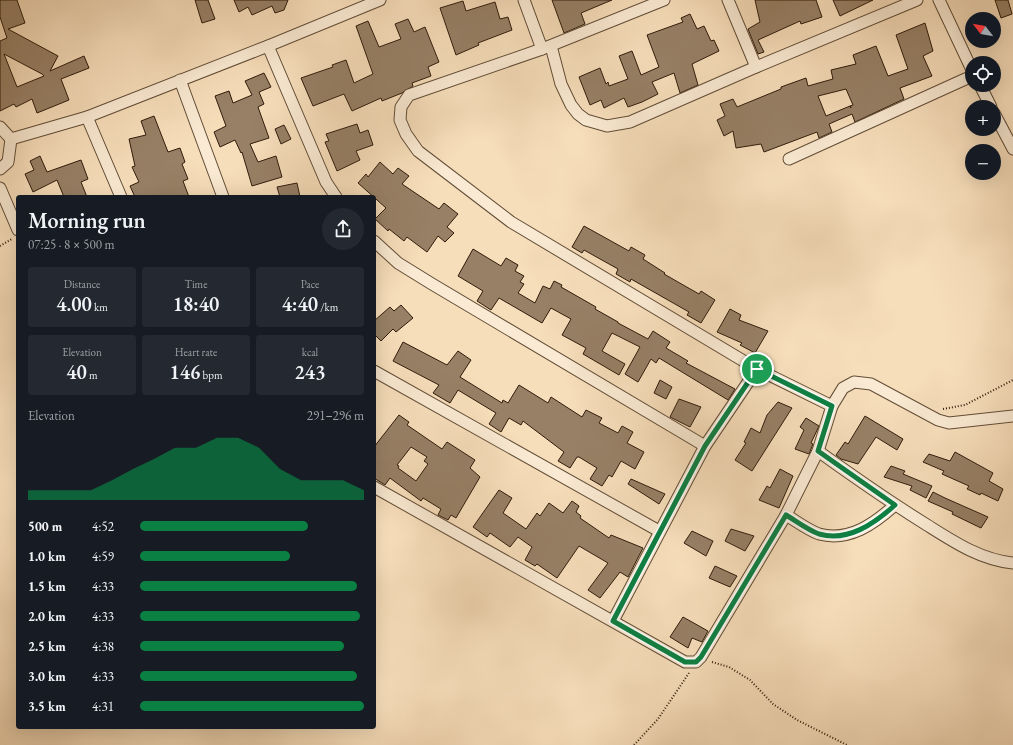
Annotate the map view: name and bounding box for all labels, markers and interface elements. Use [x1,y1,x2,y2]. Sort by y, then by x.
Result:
north arrow [965,12,1001,48]
map controls [965,12,1001,180]
button: locate [965,56,1001,92]
button: + [965,100,1001,136]
button: − [965,144,1001,180]
text: Morning run [28,206,146,235]
button: share [322,208,364,250]
text: 07:25 · 8 × 500 m [28,236,115,253]
text: Distance [64,277,100,291]
text: Time [185,277,207,291]
text: Pace [301,277,319,291]
text: 4.00 [56,291,92,317]
text: 18:40 [173,291,219,317]
text: 4:40 [282,291,318,317]
text: km [92,300,108,314]
text: /km [318,300,338,314]
text: Elevation [62,345,102,359]
text: Heart rate [175,345,217,359]
text: kcal [302,345,318,359]
pin [740,352,774,386]
icon: arrive [746,358,768,380]
text: 40 [66,359,87,385]
text: 146 [170,359,200,385]
text: 243 [295,359,325,385]
text: m [87,368,98,382]
text: bpm [200,368,222,382]
text: Elevation [28,407,75,424]
text: 291–296 m [307,407,364,424]
text: 500 m [28,518,62,535]
text: 4:52 [92,518,114,535]
text: 1.0 km [28,548,66,565]
text: 4:59 [92,548,114,565]
text: 1.5 km [28,578,66,595]
text: 4:33 [92,578,114,595]
text: 2.0 km [28,608,66,625]
text: 4:33 [92,608,114,625]
text: 2.5 km [28,638,66,655]
text: 4:38 [92,638,114,655]
text: 3.0 km [28,668,66,685]
text: 4:33 [92,668,114,685]
text: 3.5 km [28,698,66,715]
text: 4:31 [92,698,114,715]

